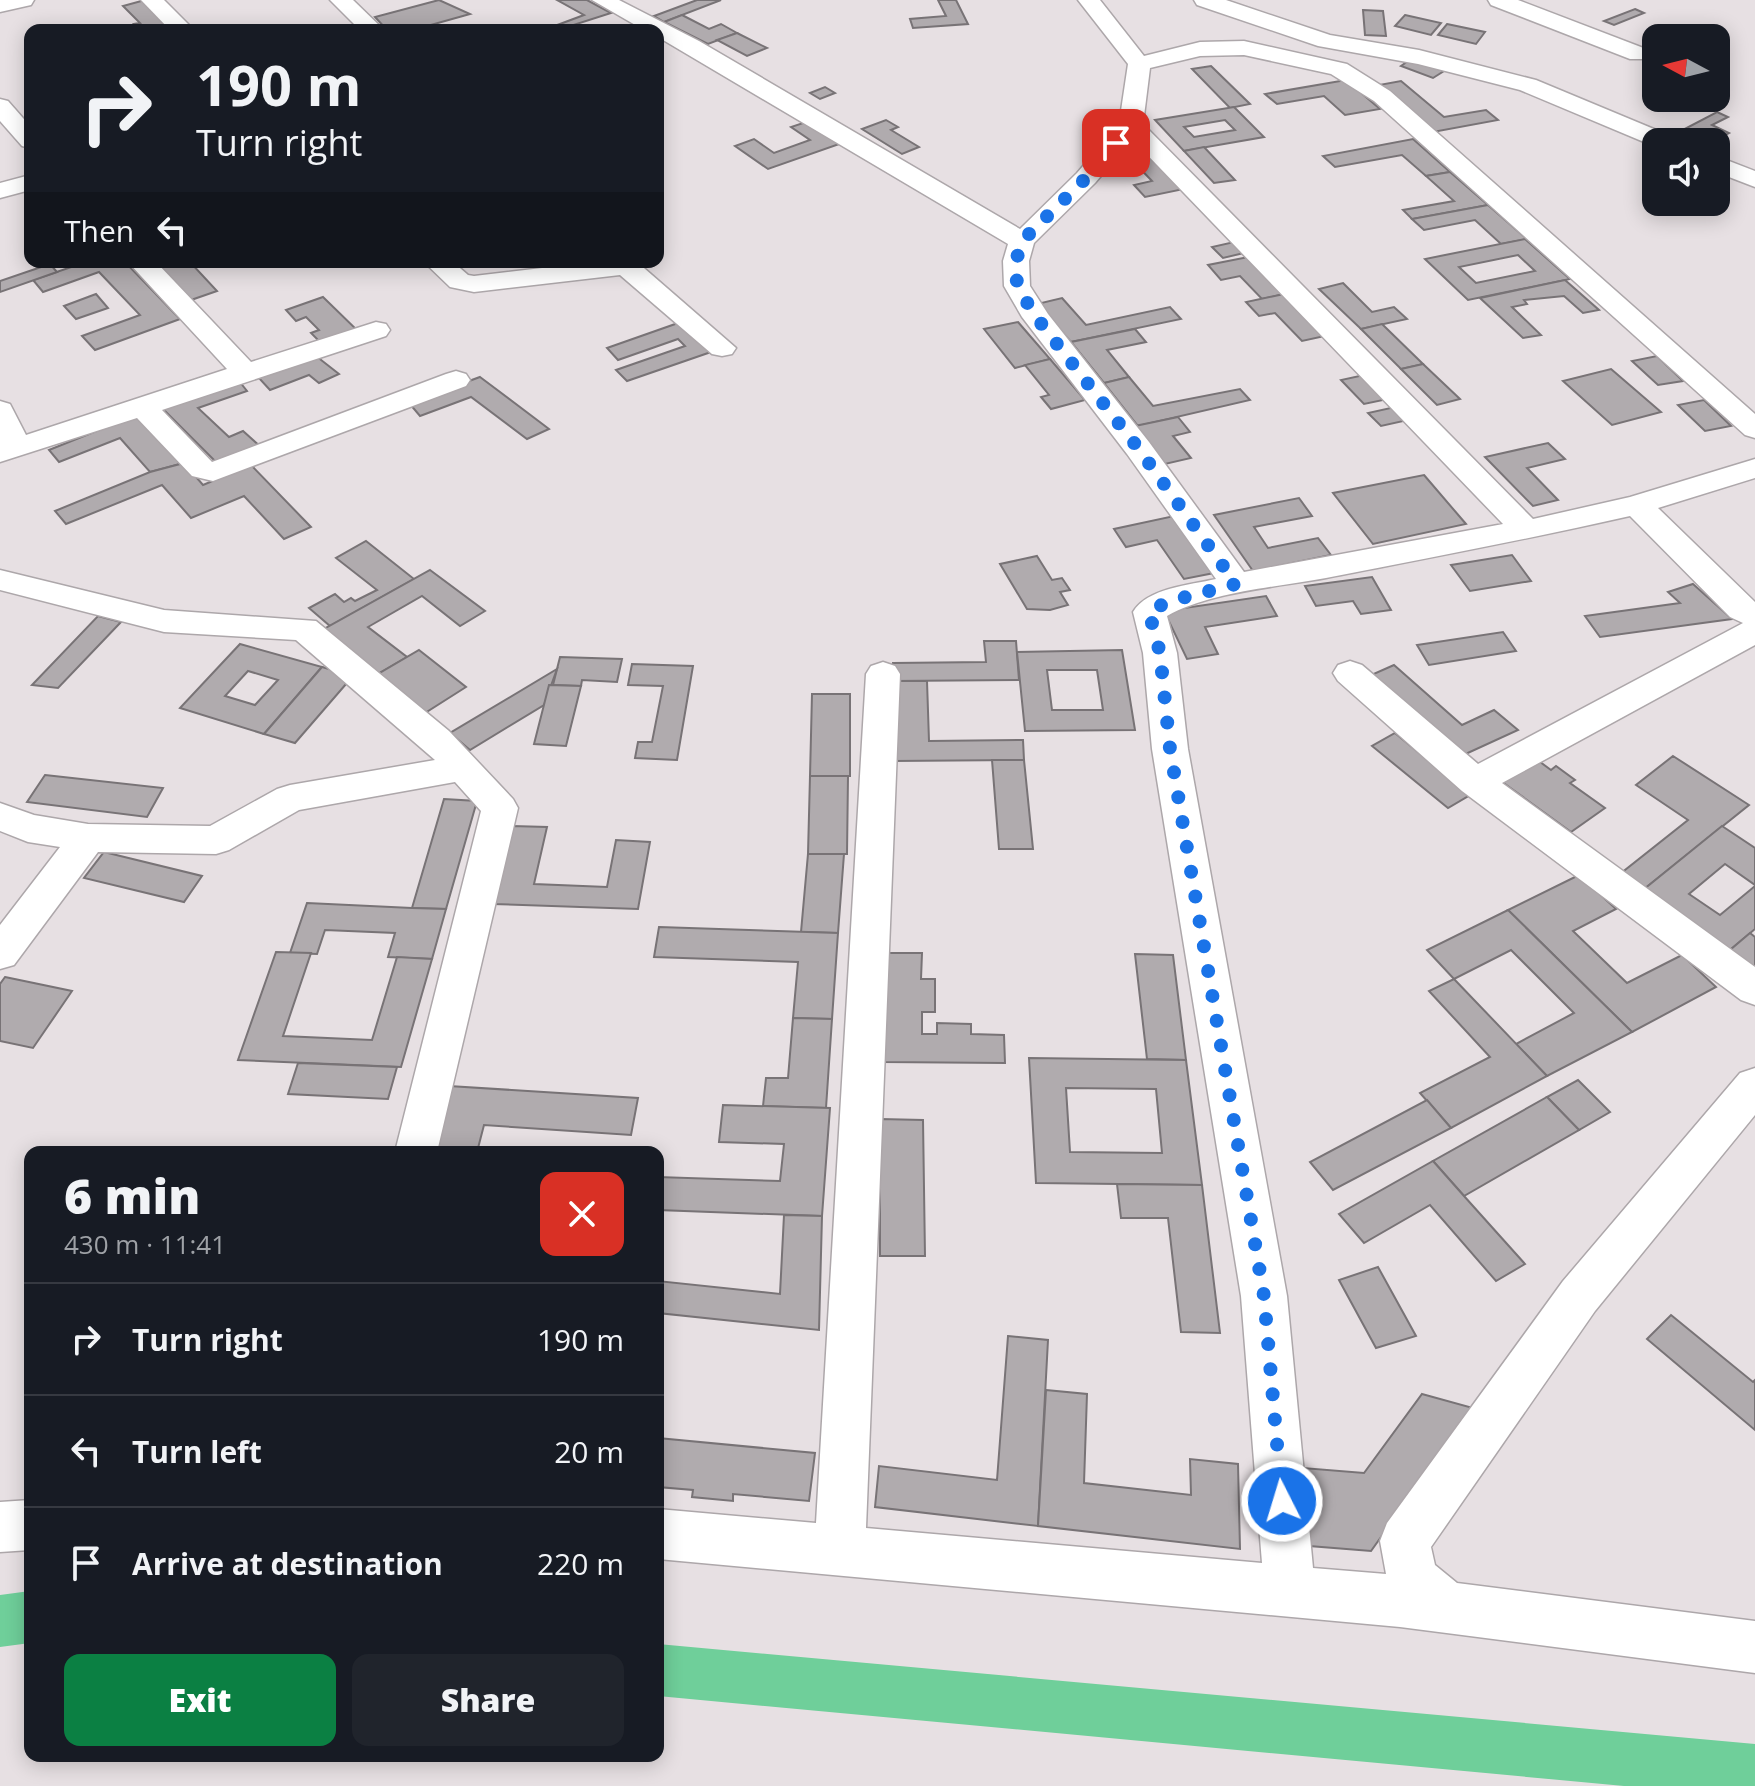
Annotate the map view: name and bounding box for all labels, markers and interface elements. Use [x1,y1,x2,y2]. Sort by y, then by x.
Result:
north arrow [1642,24,1730,112]
map controls [1642,24,1730,216]
text: 190 m [196,46,362,122]
icon: right [64,56,168,160]
pin [1082,109,1150,177]
text: Turn right [196,118,362,167]
icon: arrive [1094,121,1138,165]
button: sound [1642,128,1730,216]
icon: left [150,208,194,252]
text: Then [64,210,134,251]
text: 6 min [64,1163,200,1228]
button: close [540,1172,624,1256]
text: 430 m · 11:41 [64,1226,226,1262]
icon: right [64,1317,108,1361]
text: Turn right [132,1319,283,1360]
text: 190 m [537,1319,624,1360]
icon: left [64,1429,108,1473]
text: Turn left [132,1431,262,1472]
text: 20 m [554,1431,624,1472]
position arrow [1240,1459,1324,1543]
icon: arrive [64,1541,108,1585]
text: Arrive at destination [132,1543,443,1584]
text: 220 m [537,1543,624,1584]
button: Exit [64,1654,336,1746]
button: Share [352,1654,624,1746]

